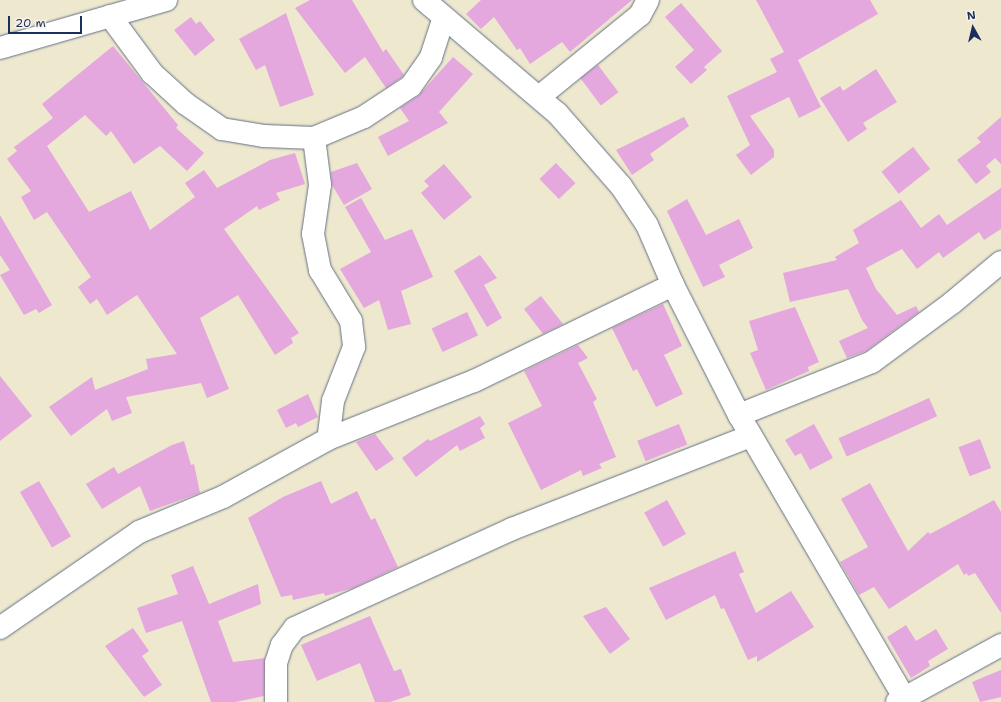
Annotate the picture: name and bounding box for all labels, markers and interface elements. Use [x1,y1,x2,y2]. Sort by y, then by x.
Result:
scale bar [10,8,84,34]
north arrow [953,8,993,48]
text: N [966,8,977,24]
text: 20 m [15,15,46,31]

